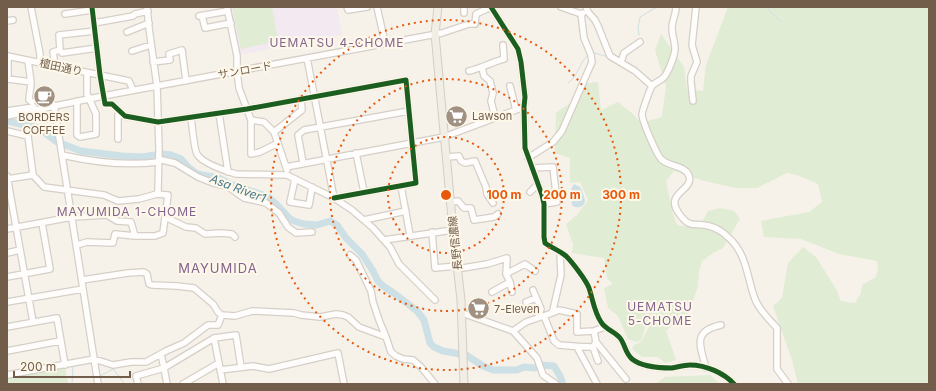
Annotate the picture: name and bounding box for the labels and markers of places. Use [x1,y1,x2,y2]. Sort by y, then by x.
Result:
cafe icon: BORDERS COFFEE [31,84,57,110]
supermarket icon: Lawson [444,103,470,129]
place label: Lawson [472,109,512,123]
place label: BORDERS COFFEE [18,110,70,137]
centre of rings [439,188,453,202]
supermarket icon: 7-Eleven [465,296,491,322]
place label: 7-Eleven [494,302,540,316]

